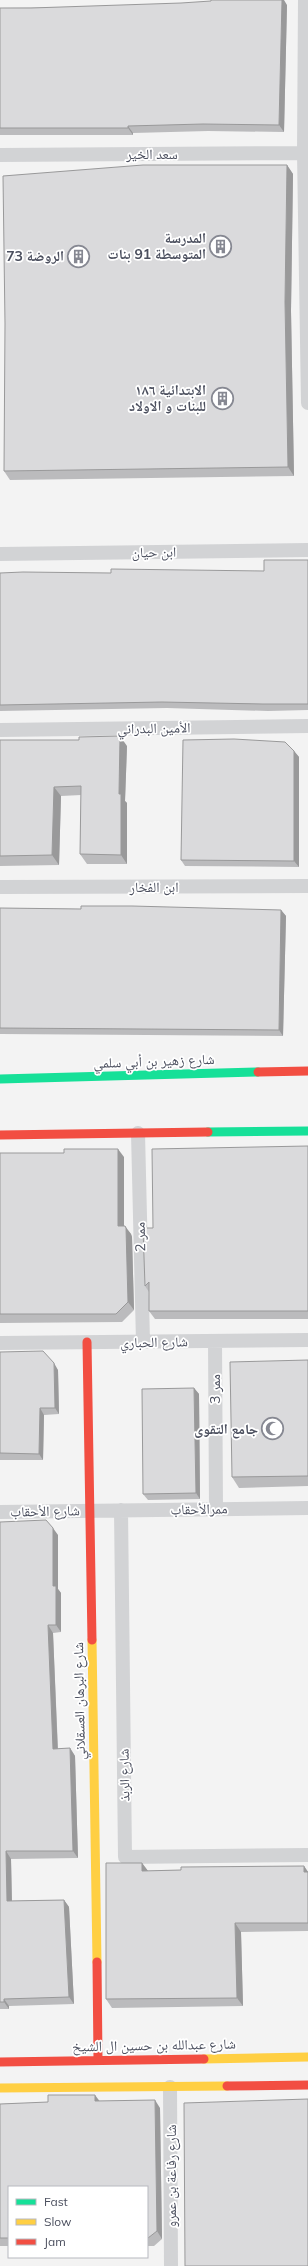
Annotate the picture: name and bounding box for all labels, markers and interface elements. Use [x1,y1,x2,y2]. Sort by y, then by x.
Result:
street label: سعد الخير [125,145,178,163]
place label: المدرسة المتوسطة 91 بنات [107,229,206,263]
building icon: المدرسة المتوسطة 91 بنات [208,233,234,259]
building icon: الروضة 73 [66,243,92,269]
place label: الروضة 73 [6,247,64,265]
place label: الابتدائية ١٨٦ للبنات و الاولاد [129,381,206,415]
building icon: الابتدائية ١٨٦ للبنات و الاولاد [209,385,235,411]
street label: ابن حيان [131,543,177,561]
street label: الأمين البدراني [117,718,191,740]
street label: ابن الفخار [128,878,179,896]
street label: شارع زهير بن أبي سلمي [93,1050,215,1075]
street label: ممر 2 [131,1222,149,1252]
street label: شارع الحباري [120,1332,188,1354]
street label: ممر 3 [206,1374,224,1404]
mosque icon: جامع التقوى [260,1416,286,1442]
place label: جامع التقوى [194,1420,258,1439]
street label: ممرالأحقاب [170,1500,228,1518]
street label: شارع الأحقاب [10,1501,80,1522]
street label: شارع البرهان العسقلاني [69,1642,92,1760]
street label: شارع الربذ [115,1748,134,1802]
street label: شارع عبدالله بن حسين ال الشيخ [72,2035,236,2056]
street label: شارع رفاعة بن عمرو [162,2125,181,2227]
legend [8,2186,148,2258]
text: Fast [44,2194,68,2209]
text: Slow [44,2214,72,2229]
text: Jam [44,2234,66,2249]

